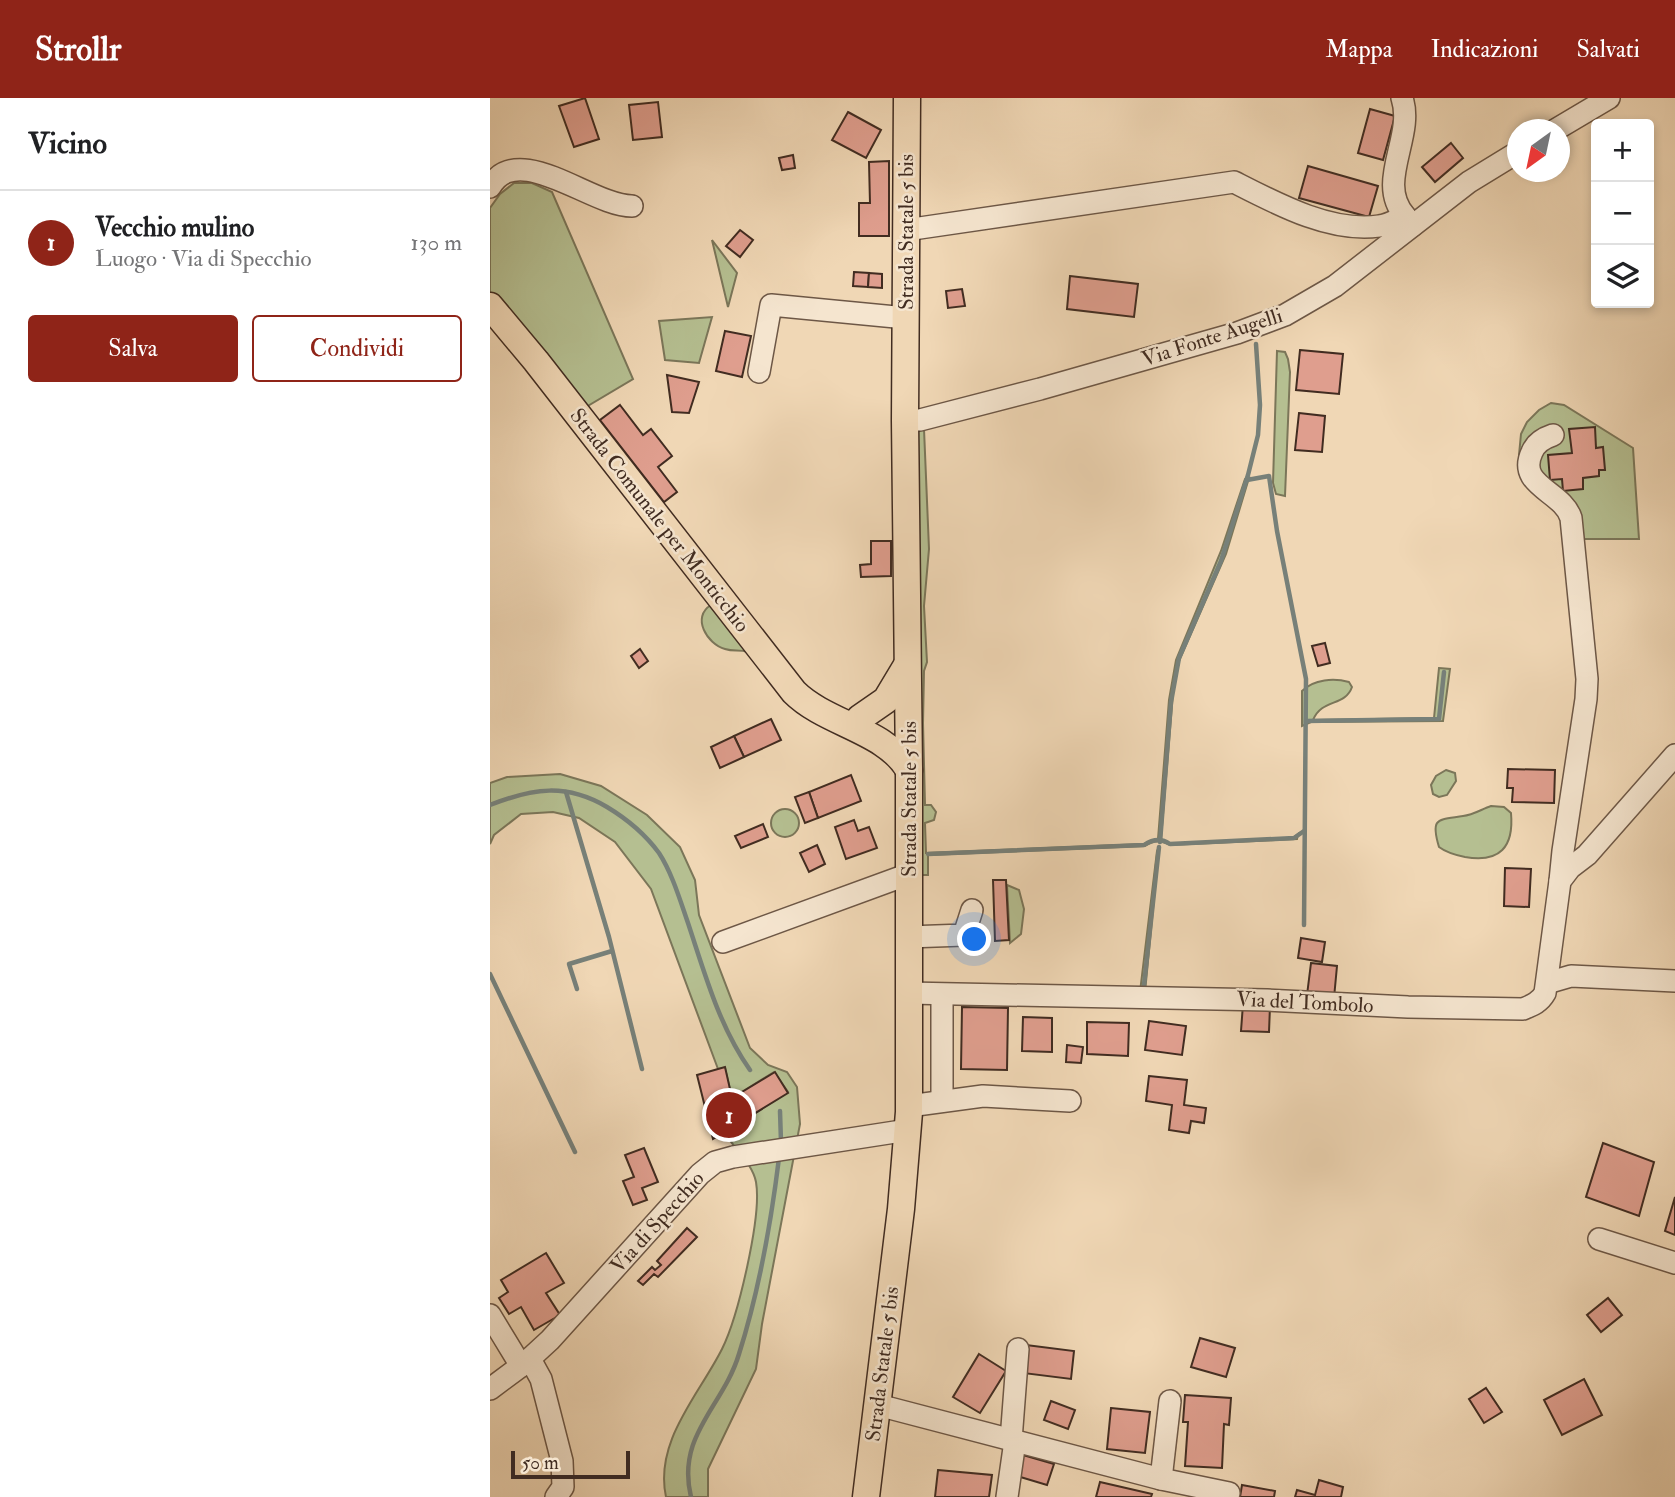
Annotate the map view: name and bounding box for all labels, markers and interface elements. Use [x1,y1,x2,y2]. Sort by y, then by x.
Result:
text: Strollr [35,29,121,70]
text: Mappa [1326,34,1393,65]
text: Indicazioni [1431,34,1538,65]
text: Salvati [1576,34,1640,65]
north arrow [1507,119,1570,182]
map controls [1591,119,1654,308]
button: + [1591,119,1654,182]
text: Vicino [28,125,107,162]
street label: Strada Statale 5 bis [893,154,920,310]
button: − [1591,182,1654,245]
text: Vecchio mulino [95,212,254,244]
text: 1 [47,228,55,257]
text: 130 m [410,228,462,257]
text: Luogo · Via di Specchio [95,244,312,273]
button: layers [1591,245,1654,308]
street label: Via Fonte Augelli [1138,302,1286,373]
button: Salva [28,315,238,382]
button: Condividi [252,315,462,382]
street label: Strada Comunale per Monticchio [564,403,755,638]
street label: Strada Statale 5 bis [896,721,923,877]
your location [957,922,991,956]
street label: Via del Tombolo [1236,985,1374,1020]
pin: 1 [706,1089,752,1141]
street label: Via di Specchio [604,1166,710,1279]
street label: Strada Statale 5 bis [860,1285,905,1443]
scale bar [511,1448,630,1480]
text: 50 m [522,1451,559,1475]

